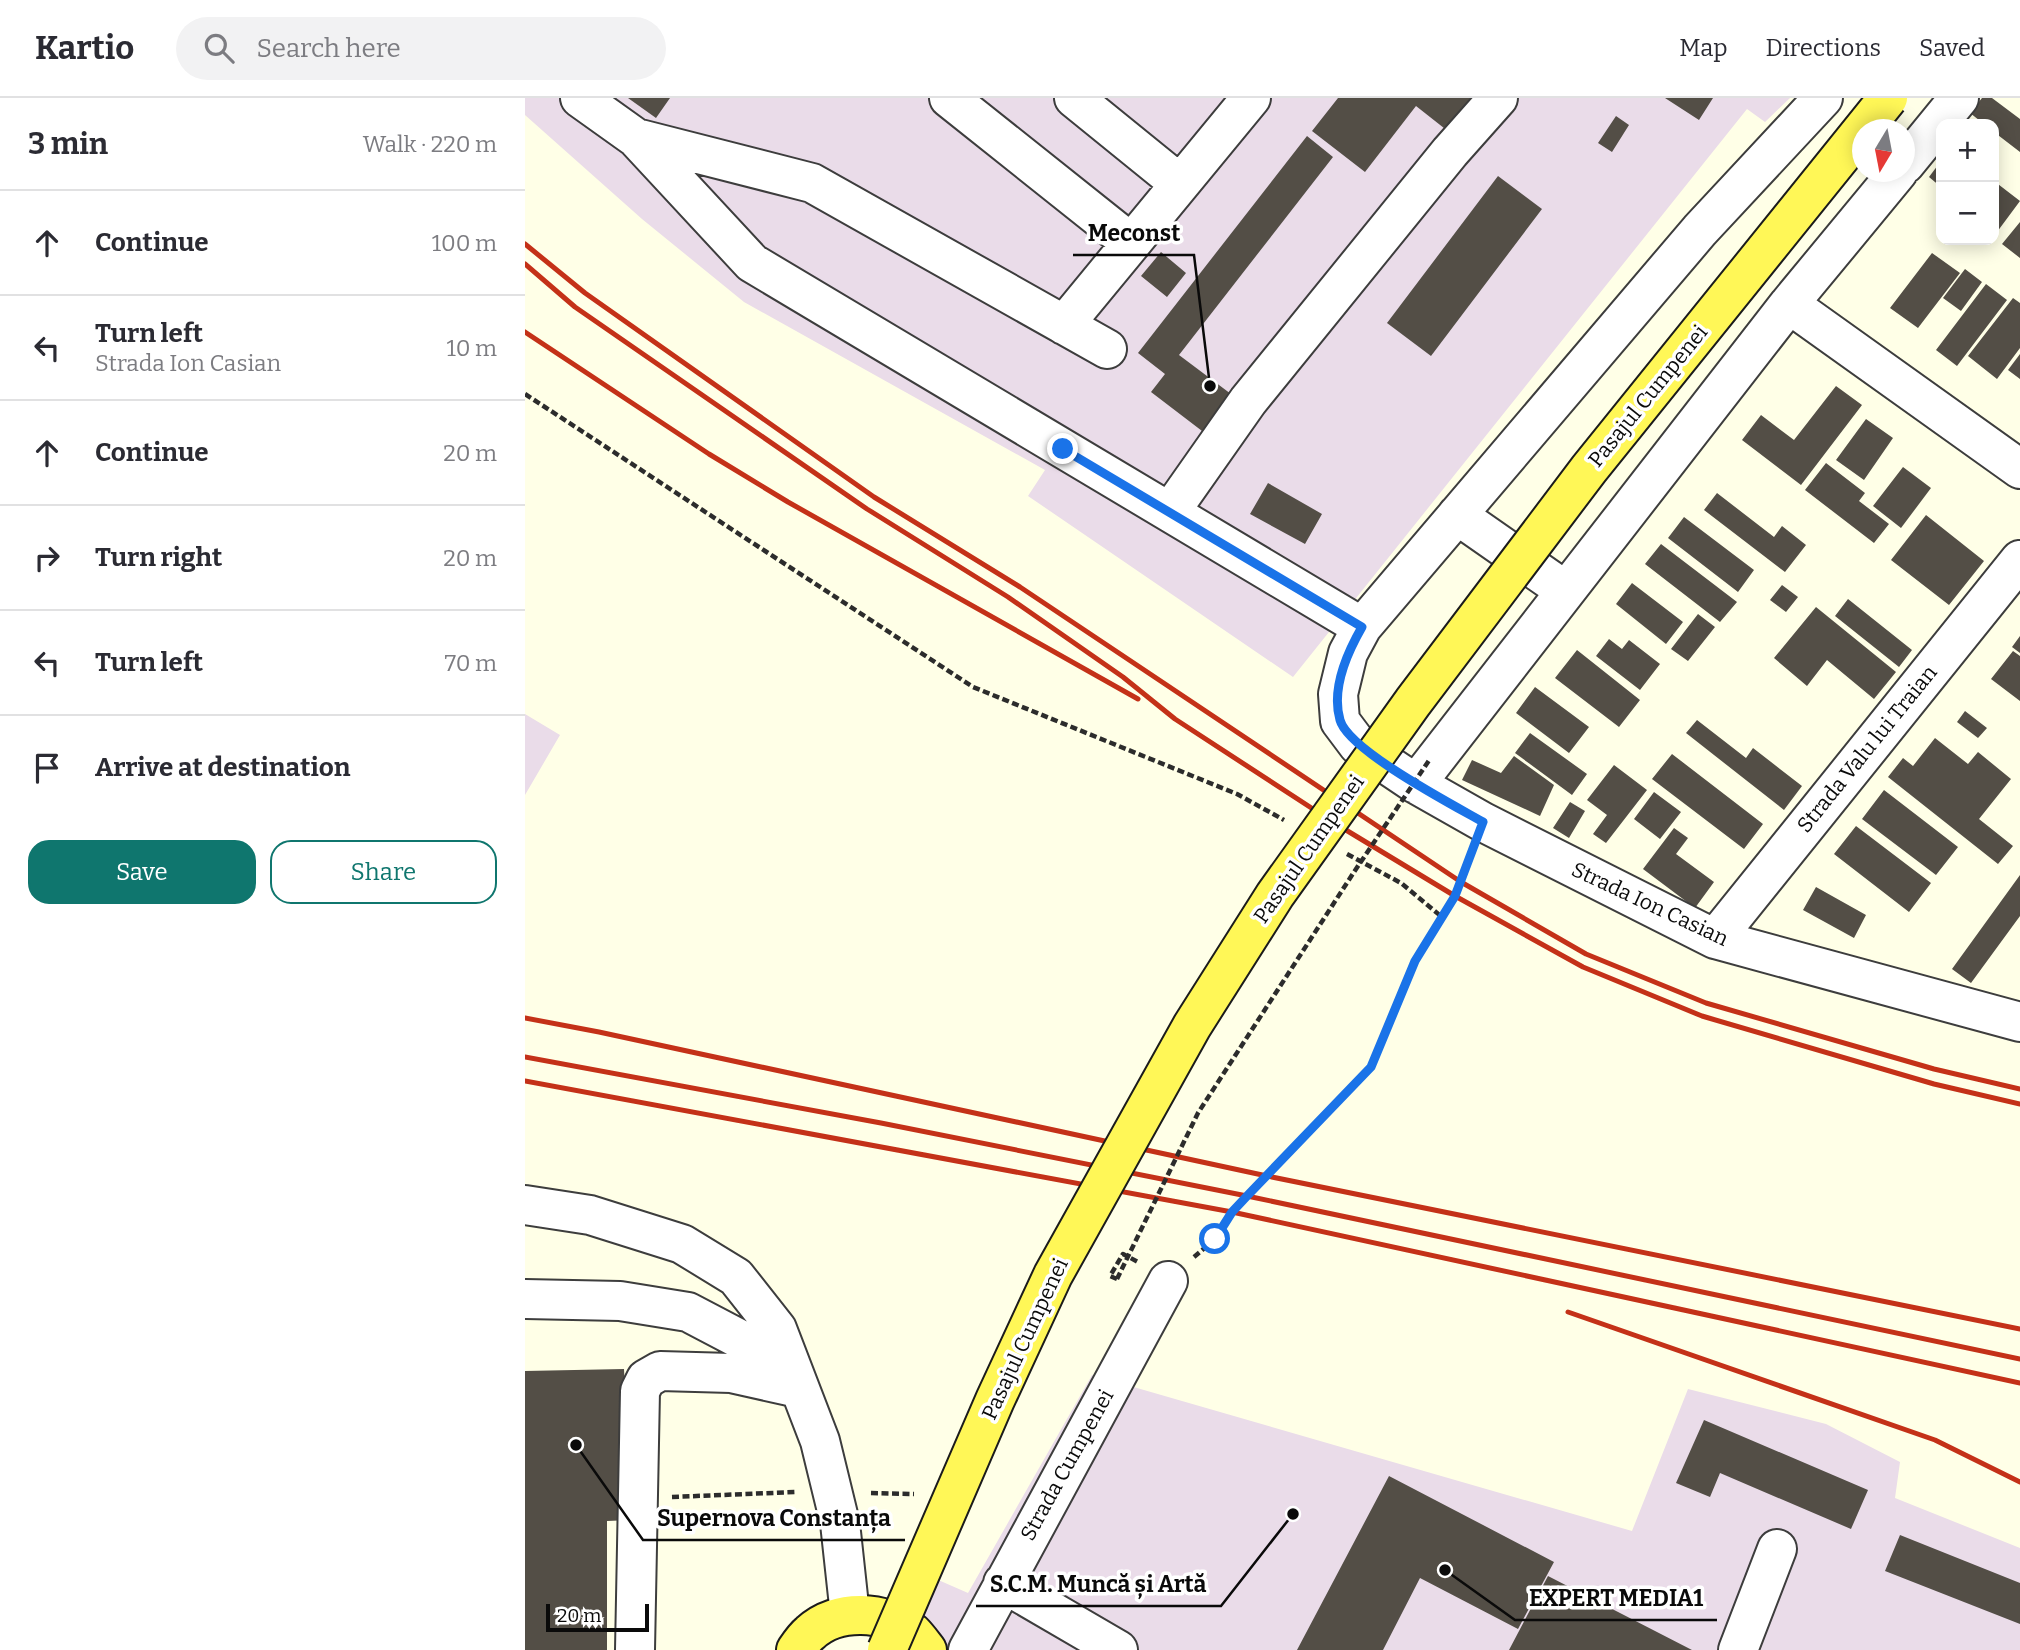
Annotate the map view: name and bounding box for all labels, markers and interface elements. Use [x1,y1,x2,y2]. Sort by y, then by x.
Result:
search box [176,17,666,80]
text: Kartio [35,28,134,68]
icon: search [200,29,238,67]
text: Search here [256,33,401,64]
text: Map [1679,34,1728,62]
text: Directions [1766,34,1881,62]
text: Saved [1919,34,1985,62]
north arrow [1852,119,1915,182]
map controls [1936,119,1999,245]
button: + [1936,119,1999,182]
text: 3 min [28,126,108,162]
text: Walk · 220 m [363,130,497,158]
button: − [1936,182,1999,245]
callout: Meconst [1073,211,1194,255]
text: Meconst [1088,219,1180,247]
icon: ahead [28,224,66,262]
text: Continue [95,227,209,258]
text: 100 m [432,229,497,257]
text: Turn left [95,318,203,349]
street label: Pasajul Cumpenei [1583,320,1713,472]
icon: left [28,329,66,367]
text: 10 m [446,334,497,362]
text: Strada Ion Casian [95,349,281,377]
route end [1047,433,1078,464]
icon: ahead [28,434,66,472]
text: Continue [95,437,209,468]
text: 20 m [443,439,497,467]
icon: right [28,539,66,577]
text: Turn right [95,542,222,573]
text: 20 m [443,544,497,572]
icon: left [28,644,66,682]
text: Turn left [95,647,203,678]
text: 70 m [445,649,497,677]
street label: Strada Valu lui Traian [1792,660,1942,838]
icon: arrive [28,749,66,787]
text: Arrive at destination [95,752,350,783]
street label: Pasajul Cumpenei [1248,770,1370,928]
button: Save [28,840,256,904]
button: Share [270,840,497,904]
street label: Strada Ion Casian [1568,856,1732,952]
route start [1199,1223,1230,1254]
street label: Pasajul Cumpenei [976,1254,1074,1424]
street label: Strada Cumpenei [1015,1385,1119,1545]
callout: Supernova Constanța [643,1496,905,1540]
text: Supernova Constanța [657,1504,891,1534]
callout: S.C.M. Muncă și Artă [976,1562,1221,1606]
text: S.C.M. Muncă și Artă [990,1570,1206,1600]
callout: EXPERT MEDIA1 [1515,1576,1717,1620]
text: EXPERT MEDIA1 [1529,1584,1703,1612]
scale bar [546,1601,649,1633]
text: 20 m [557,1604,601,1627]

